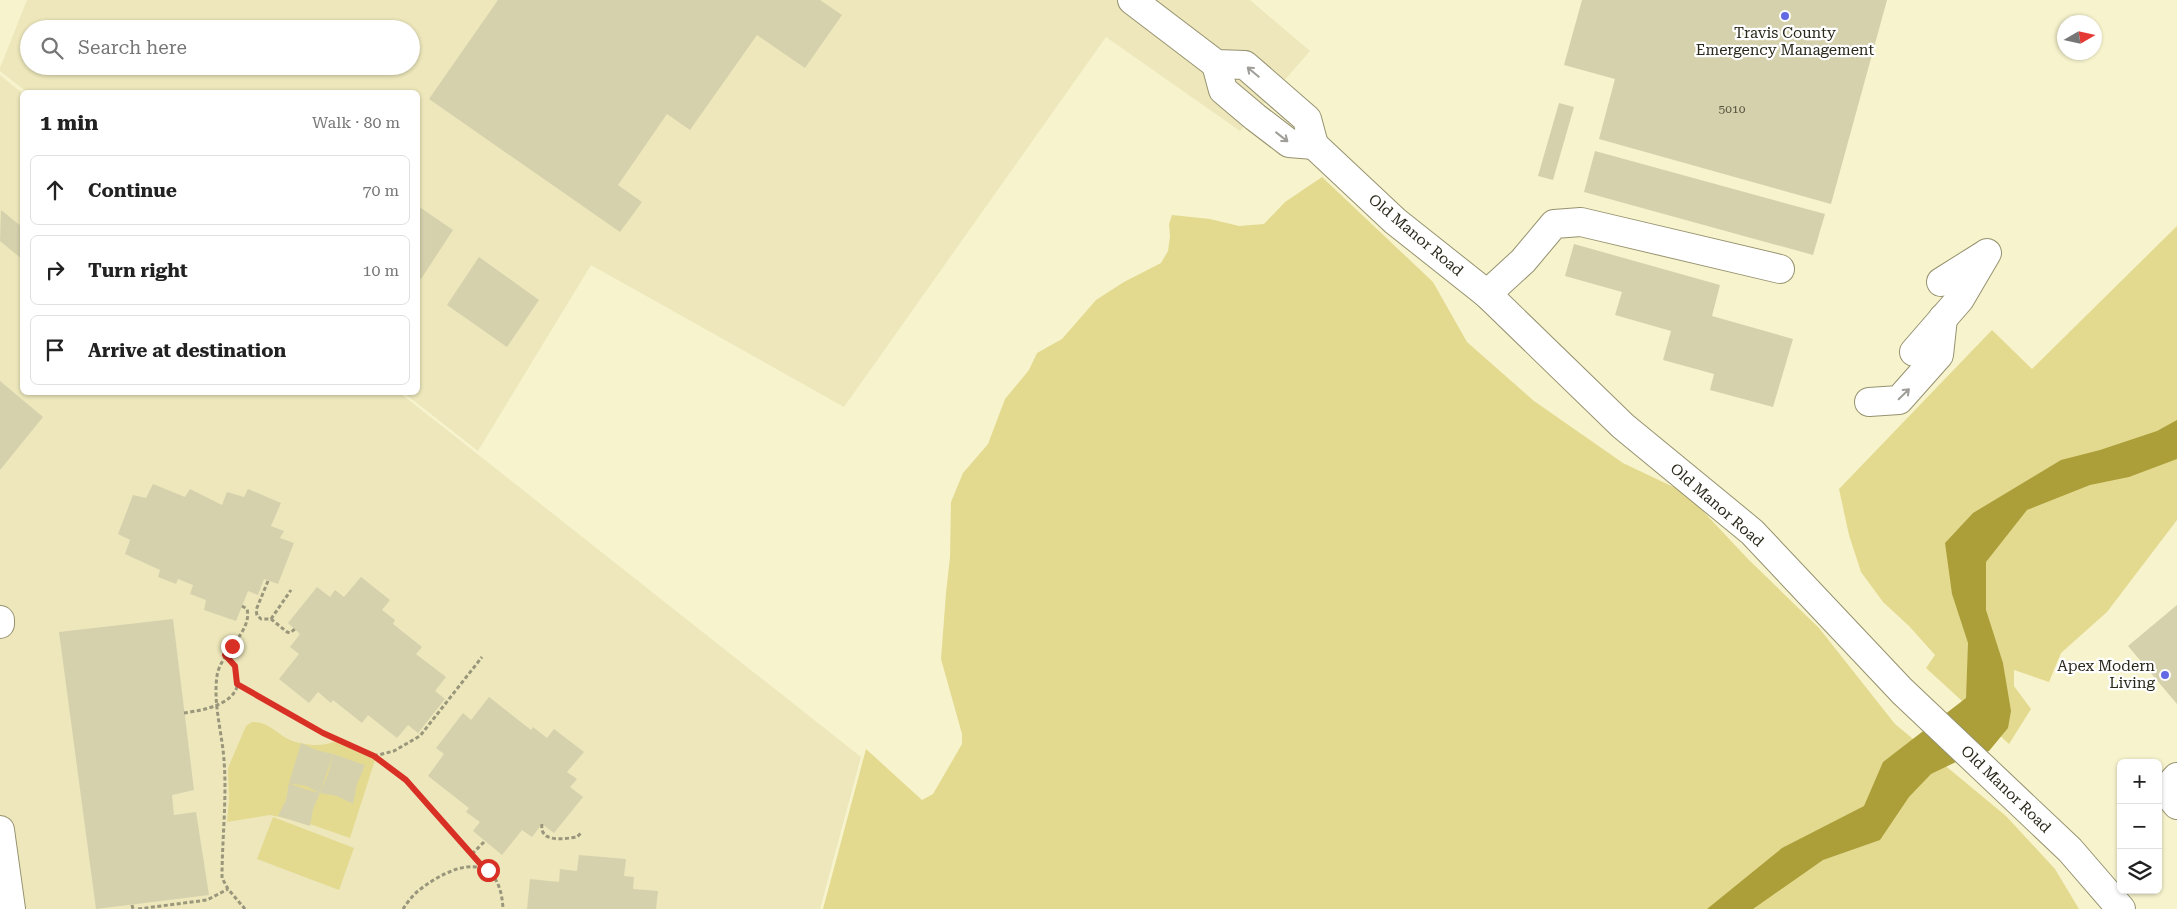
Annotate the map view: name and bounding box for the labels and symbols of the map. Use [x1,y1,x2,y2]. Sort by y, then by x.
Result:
marker: Travis County Emergency Management [1779,10,1791,22]
north arrow [2057,15,2102,60]
place label: Travis County Emergency Management [1696,24,1875,59]
one-way arrow [1247,67,1260,78]
house number: 5010 [1719,102,1746,116]
one-way arrow [1275,132,1288,143]
street label: Old Manor Road [1365,190,1467,280]
one-way arrow [1898,388,1910,400]
street label: Old Manor Road [1667,460,1768,551]
route end [221,635,244,658]
place label: Apex Modern Living [2057,657,2155,692]
marker: Apex Modern Living [2159,669,2171,681]
street label: Old Manor Road [1957,742,2055,837]
route start [477,859,500,882]

